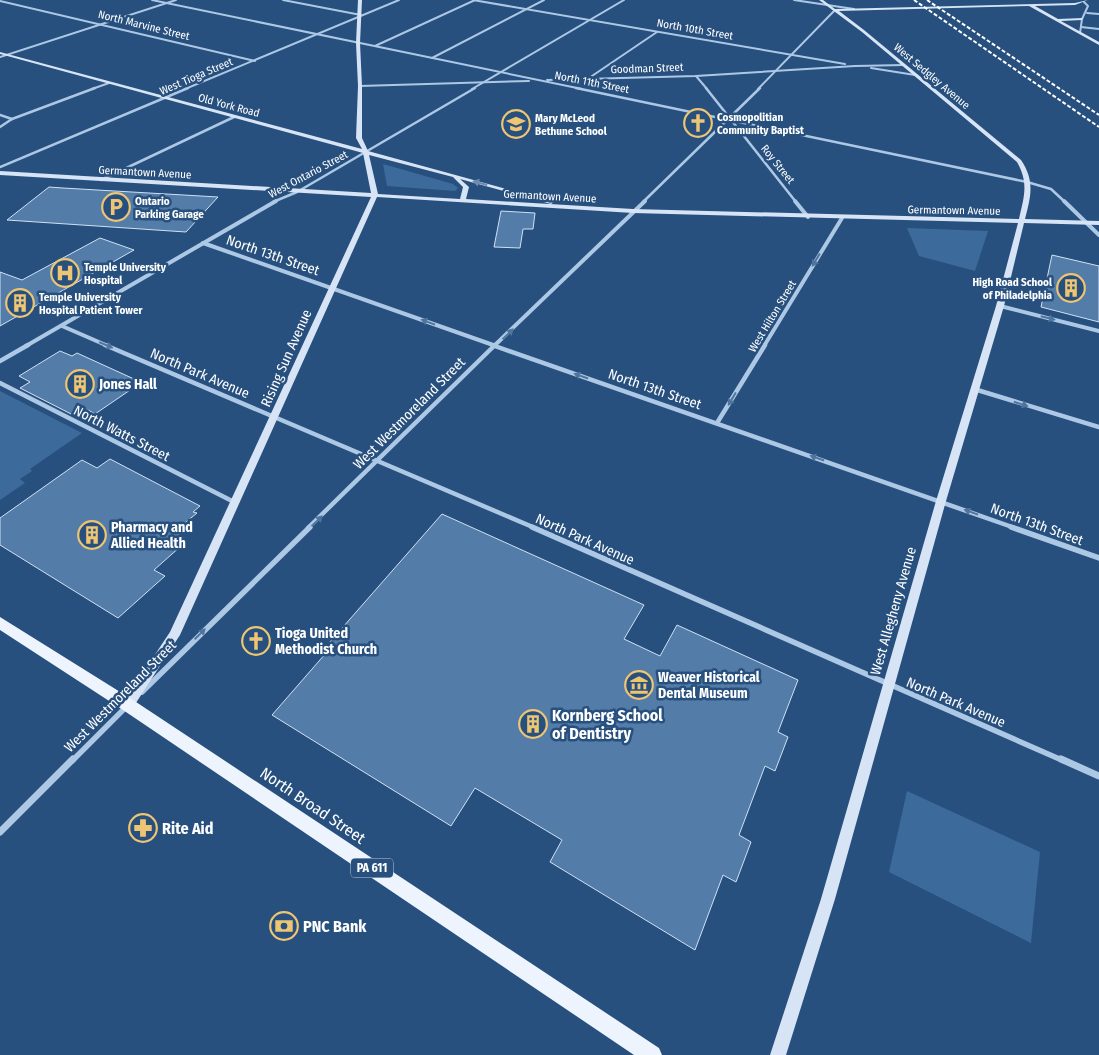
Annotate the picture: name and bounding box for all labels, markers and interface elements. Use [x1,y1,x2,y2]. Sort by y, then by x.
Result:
street label: North Marvine Street [97,8,191,43]
street label: North 10th Street [656,16,735,43]
street label: West Sedgley Avenue [891,41,972,112]
street label: West Tioga Street [158,55,235,98]
street label: Goodman Street [610,61,684,76]
street label: North 11th Street [553,69,631,96]
street label: Old York Road [197,91,261,120]
church icon: Cosmopolitian Community Baptist [683,108,713,138]
school or university icon: Mary McLeod Bethune School [501,109,531,139]
place label: Cosmopolitian Community Baptist [717,111,804,137]
place label: Mary McLeod Bethune School [535,112,608,138]
street label: Roy Street [758,142,797,187]
street label: West Ontario Street [266,148,351,201]
street label: Germantown Avenue [98,164,192,181]
one-way arrow [473,179,488,187]
street label: Germantown Avenue [503,188,597,205]
parking icon: Ontario Parking Garage [101,192,131,222]
place label: Ontario Parking Garage [135,195,204,221]
street label: Germantown Avenue [907,203,1001,218]
street label: North 13th Street [224,232,322,280]
one-way arrow [812,253,821,266]
hospital icon: Temple University Hospital [50,258,80,288]
place label: Temple University Hospital [84,261,167,287]
building icon: High Road School of Philadelphia [1056,273,1086,303]
place label: High Road School of Philadelphia [972,276,1053,302]
street label: West Hilton Street [746,278,799,355]
building icon: Temple University Hospital Patient Tower [5,288,35,318]
place label: Temple University Hospital Patient Tower [39,291,143,317]
street label: Rising Sun Avenue [257,307,316,410]
one-way arrow [1040,314,1055,322]
one-way arrow [420,318,435,326]
one-way arrow [501,328,513,340]
one-way arrow [99,342,113,350]
street label: North Park Avenue [148,345,252,402]
street label: West Westmoreland Street [350,353,469,473]
street label: North 13th Street [606,366,704,414]
building icon: Jones Hall [65,369,95,399]
one-way arrow [574,371,589,379]
place label: Jones Hall [98,376,157,393]
one-way arrow [727,392,736,405]
one-way arrow [1013,400,1028,408]
street label: North Watts Street [71,402,173,465]
one-way arrow [810,454,825,461]
street label: North 13th Street [988,500,1086,549]
one-way arrow [963,508,978,516]
street label: North Park Avenue [533,510,637,569]
one-way arrow [310,515,322,527]
place label: Pharmacy and Allied Health [110,519,193,552]
building icon: Pharmacy and Allied Health [77,520,107,550]
street label: West Allegheny Avenue [867,545,920,677]
place label: Tioga United Methodist Church [275,625,377,658]
church icon: Tioga United Methodist Church [241,626,271,656]
one-way arrow [194,628,206,640]
street label: West Westmoreland Street [61,636,180,756]
place label: Weaver Historical Dental Museum [658,669,760,702]
museum icon: Weaver Historical Dental Museum [624,670,654,700]
street label: North Park Avenue [904,674,1008,731]
place label: Kornberg School of Dentistry [552,706,663,743]
building icon: Kornberg School of Dentistry [518,709,548,739]
street label: North Broad Street [256,763,370,848]
pharmacy icon: Rite Aid [128,813,158,843]
place label: Rite Aid [162,819,213,838]
road number: PA 611 [351,858,393,878]
bank icon: PNC Bank [269,911,299,941]
place label: PNC Bank [303,917,367,936]

